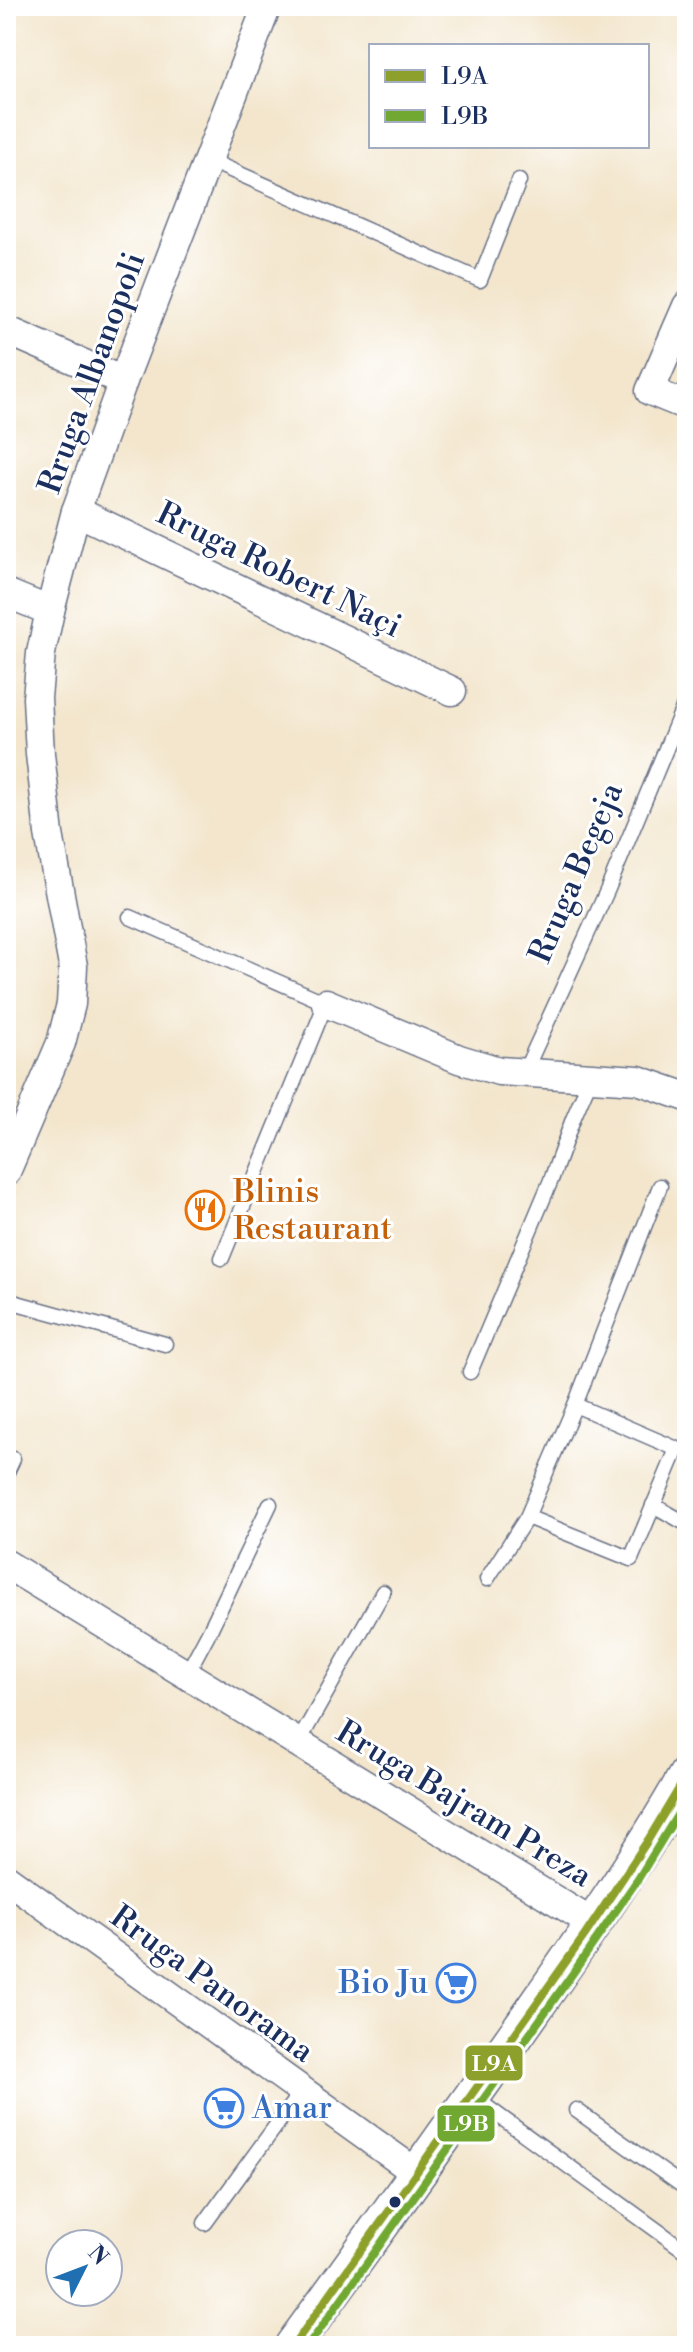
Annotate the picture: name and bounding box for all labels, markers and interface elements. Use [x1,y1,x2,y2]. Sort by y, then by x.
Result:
legend [369,44,649,148]
text: L9A [441,62,488,92]
text: L9B [441,102,488,132]
street label: Rruga Albanopoli [30,247,154,499]
street label: Rruga Robert Naçi [150,493,408,647]
street label: Rruga Begeja [520,776,632,969]
place label: Blinis Restaurant [232,1172,392,1249]
restaurant icon: Blinis Restaurant [184,1189,226,1231]
street label: Rruga Bajram Preza [329,1712,600,1897]
street label: Rruga Panorama [102,1897,322,2072]
supermarket icon: Bio Ju [435,1962,477,2004]
place label: Bio Ju [337,1963,428,2003]
line badge: L9A [464,2044,524,2082]
text: L9A [472,2051,518,2078]
supermarket icon: Amar [203,2087,245,2129]
place label: Amar [251,2088,332,2128]
line badge: L9B [436,2104,496,2143]
text: L9B [443,2111,489,2138]
unlabelled marker [387,2194,403,2210]
north arrow [44,2228,124,2308]
text: N [82,2240,114,2272]

